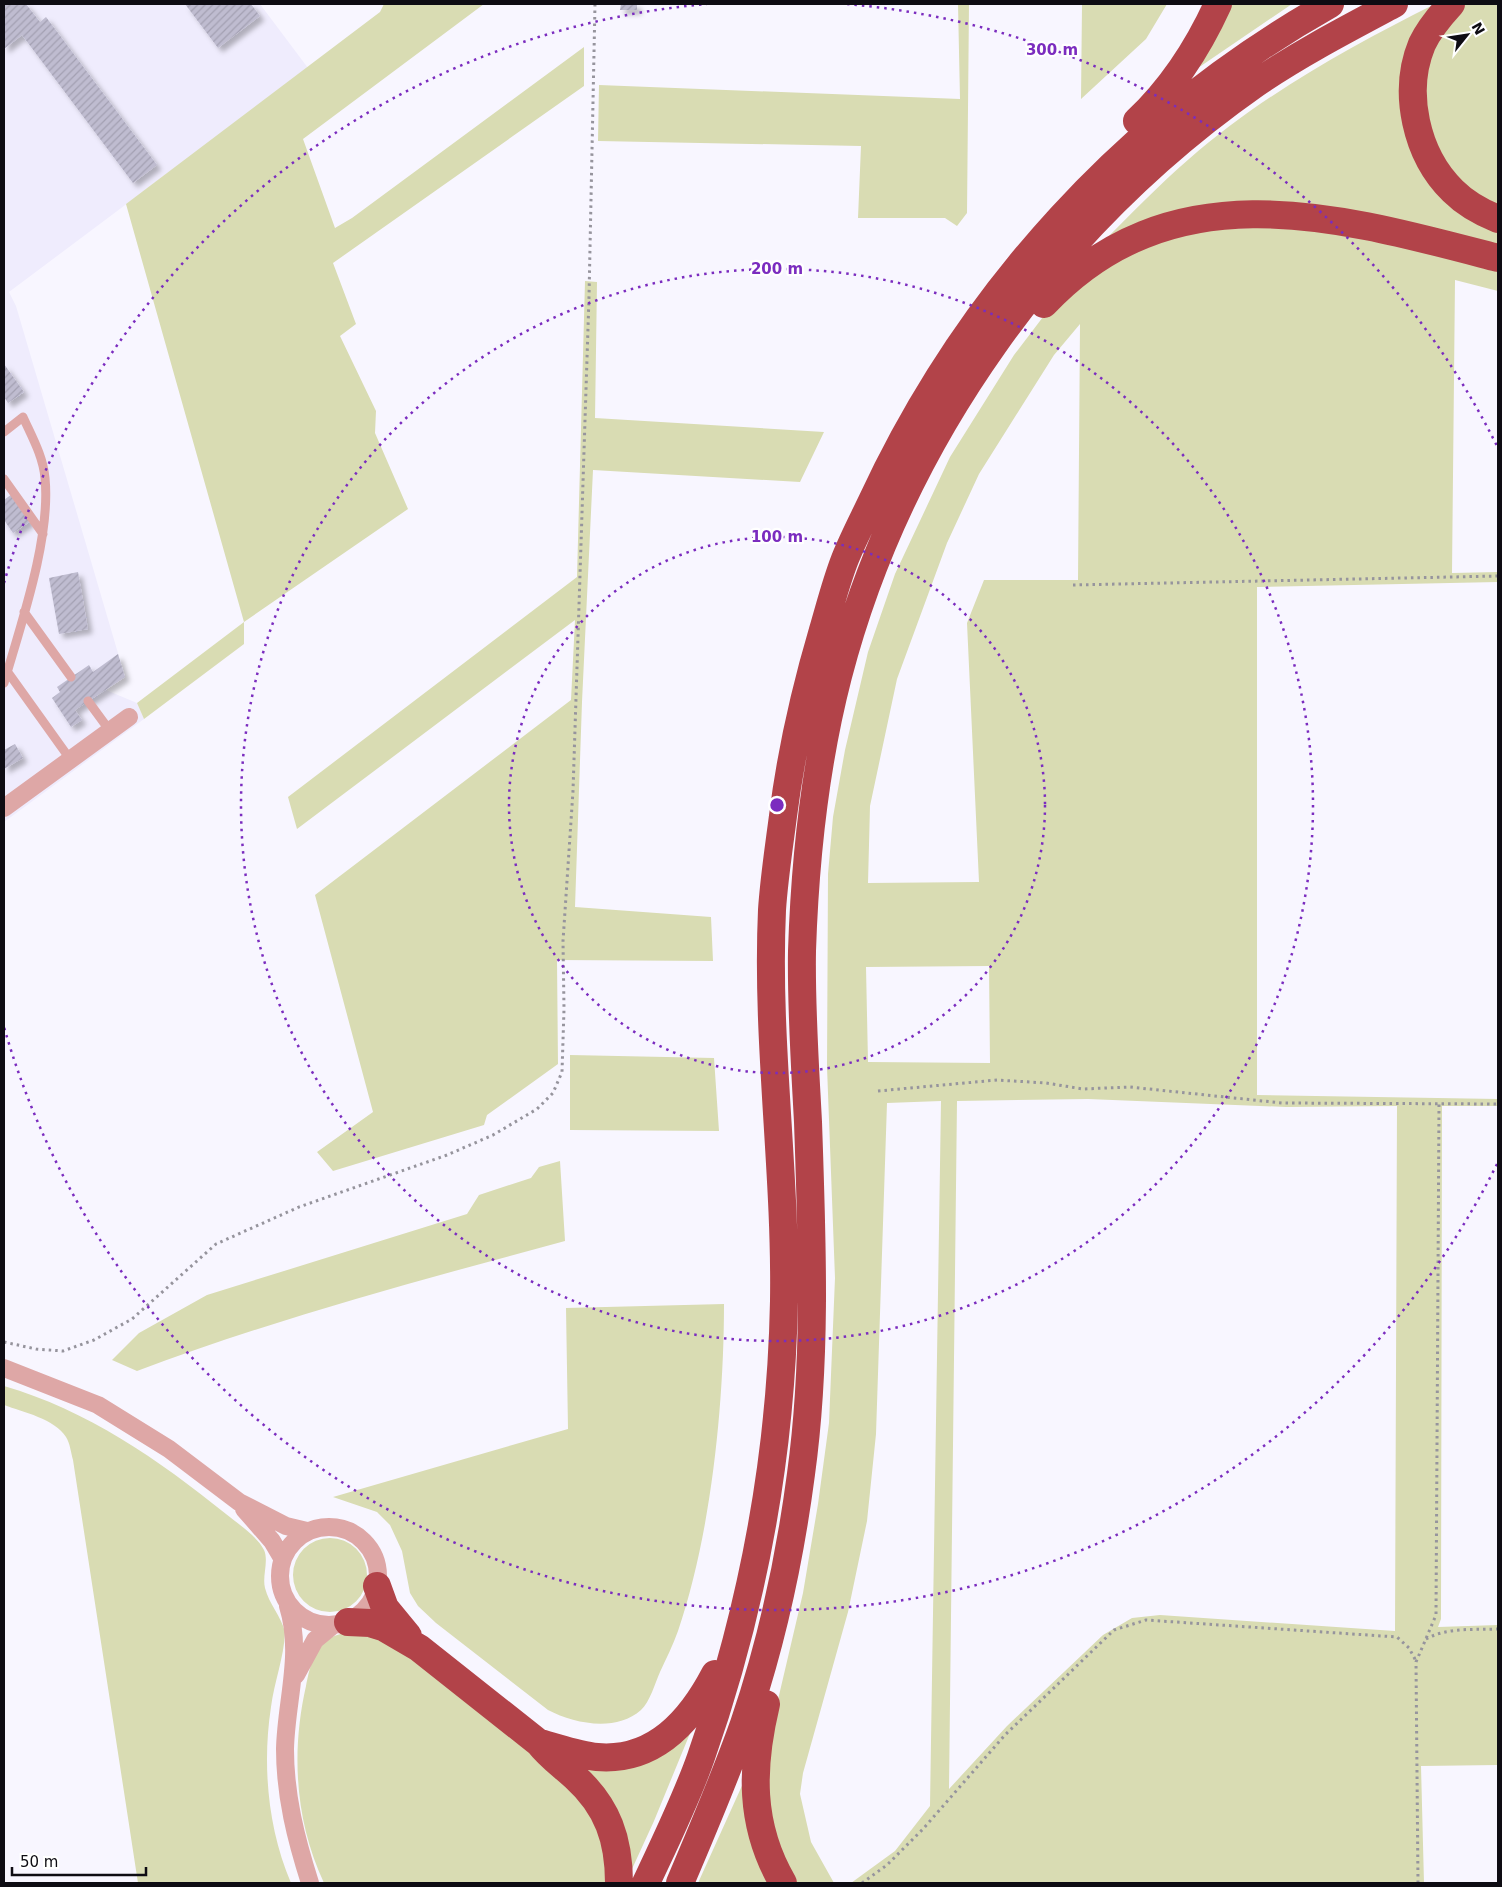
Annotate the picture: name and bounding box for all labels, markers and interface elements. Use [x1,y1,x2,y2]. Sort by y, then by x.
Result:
north arrow [1442,10,1492,60]
text: N [1468,19,1488,38]
text: 300 m [1026,41,1078,59]
text: 200 m [751,260,803,278]
text: 100 m [751,528,803,546]
centre of rings [768,796,786,814]
scale bar [12,1844,146,1876]
text: 50 m [20,1853,58,1871]

